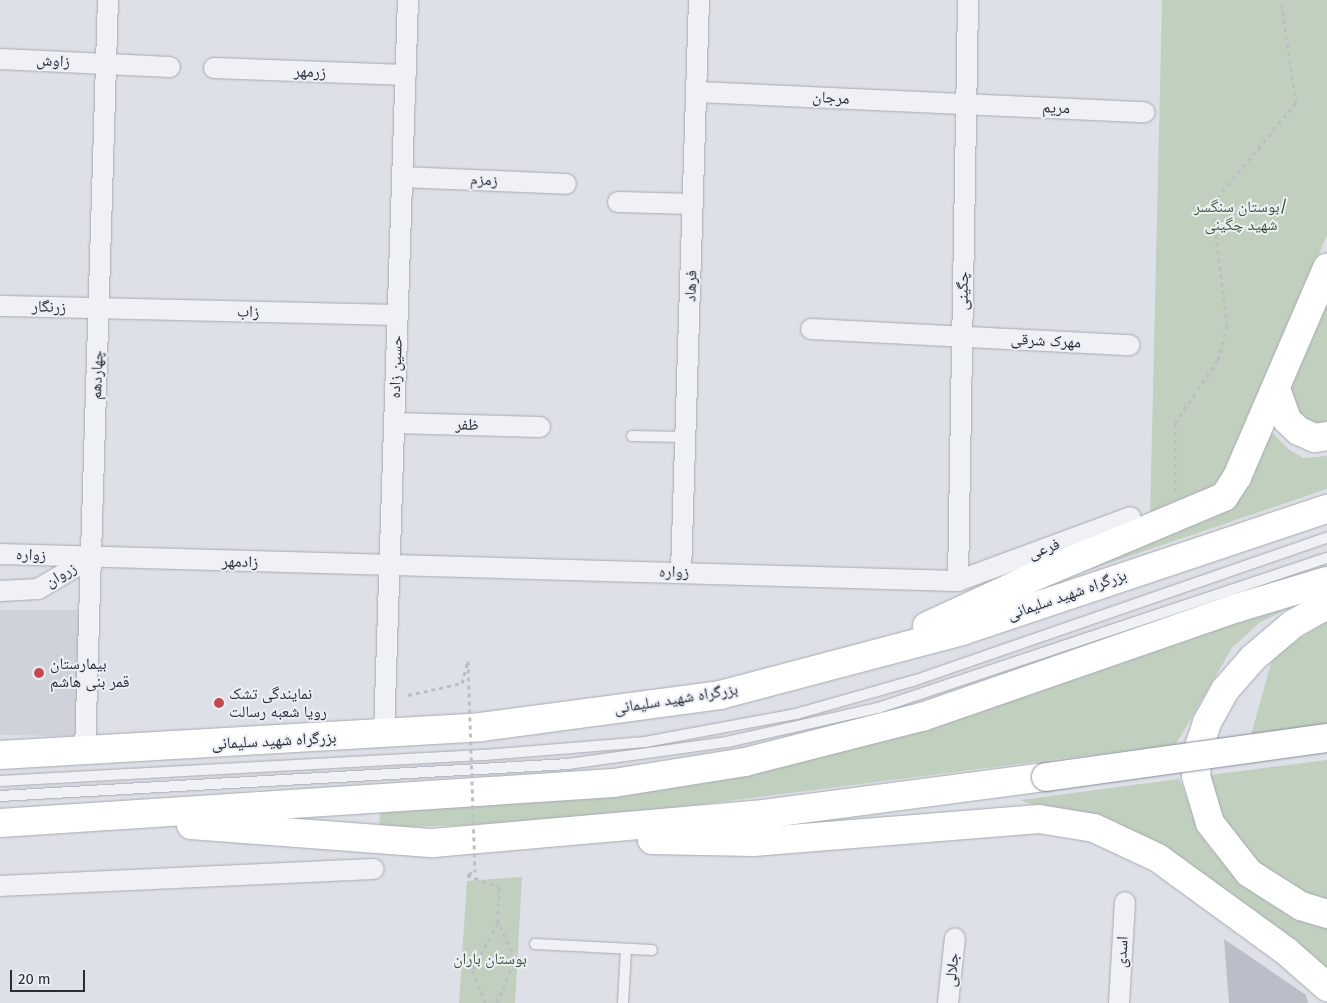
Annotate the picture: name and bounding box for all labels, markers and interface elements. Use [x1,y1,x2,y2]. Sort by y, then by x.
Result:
street label: زاوش [36,51,70,71]
street label: زرمهر [294,62,326,82]
street label: مرجان [812,87,850,109]
street label: مریم [1042,98,1070,118]
street label: زمزم [470,170,498,190]
park label: بوستان سنگسر/ شهید چگینی [1194,197,1288,235]
street label: فرهاد [681,270,701,302]
street label: چگینی [953,271,973,311]
street label: زرنگار [32,297,66,317]
street label: زاب [237,302,259,322]
street label: مهرک شرقی [1010,330,1082,352]
street label: حسین زاده [385,335,407,399]
street label: چهاردهم [87,350,107,400]
street label: ظفر [455,415,479,435]
street label: فرعی [1026,534,1062,564]
street label: زواره [16,545,46,565]
street label: زادمهر [222,552,258,572]
street label: زروان [42,558,80,592]
street label: زواره [659,562,689,582]
street label: بزرگراه شهید سلیمانی [1005,566,1129,624]
place label: بیمارستان قمر بنی هاشم [50,654,129,692]
marker: بیمارستان قمر بنی هاشم [32,666,46,680]
street label: بزرگراه شهید سلیمانی [613,680,739,718]
place label: نمایندگی تشک رویا شعبه رسالت [229,684,327,722]
marker: نمایندگی تشک رویا شعبه رسالت [213,697,225,709]
street label: بزرگراه شهید سلیمانی [211,728,337,754]
street label: اسدی [1112,936,1132,968]
park label: بوستان باران [453,949,527,969]
street label: جلالی [941,952,963,988]
scale bar [12,960,88,992]
text: 20 m [18,970,51,988]

